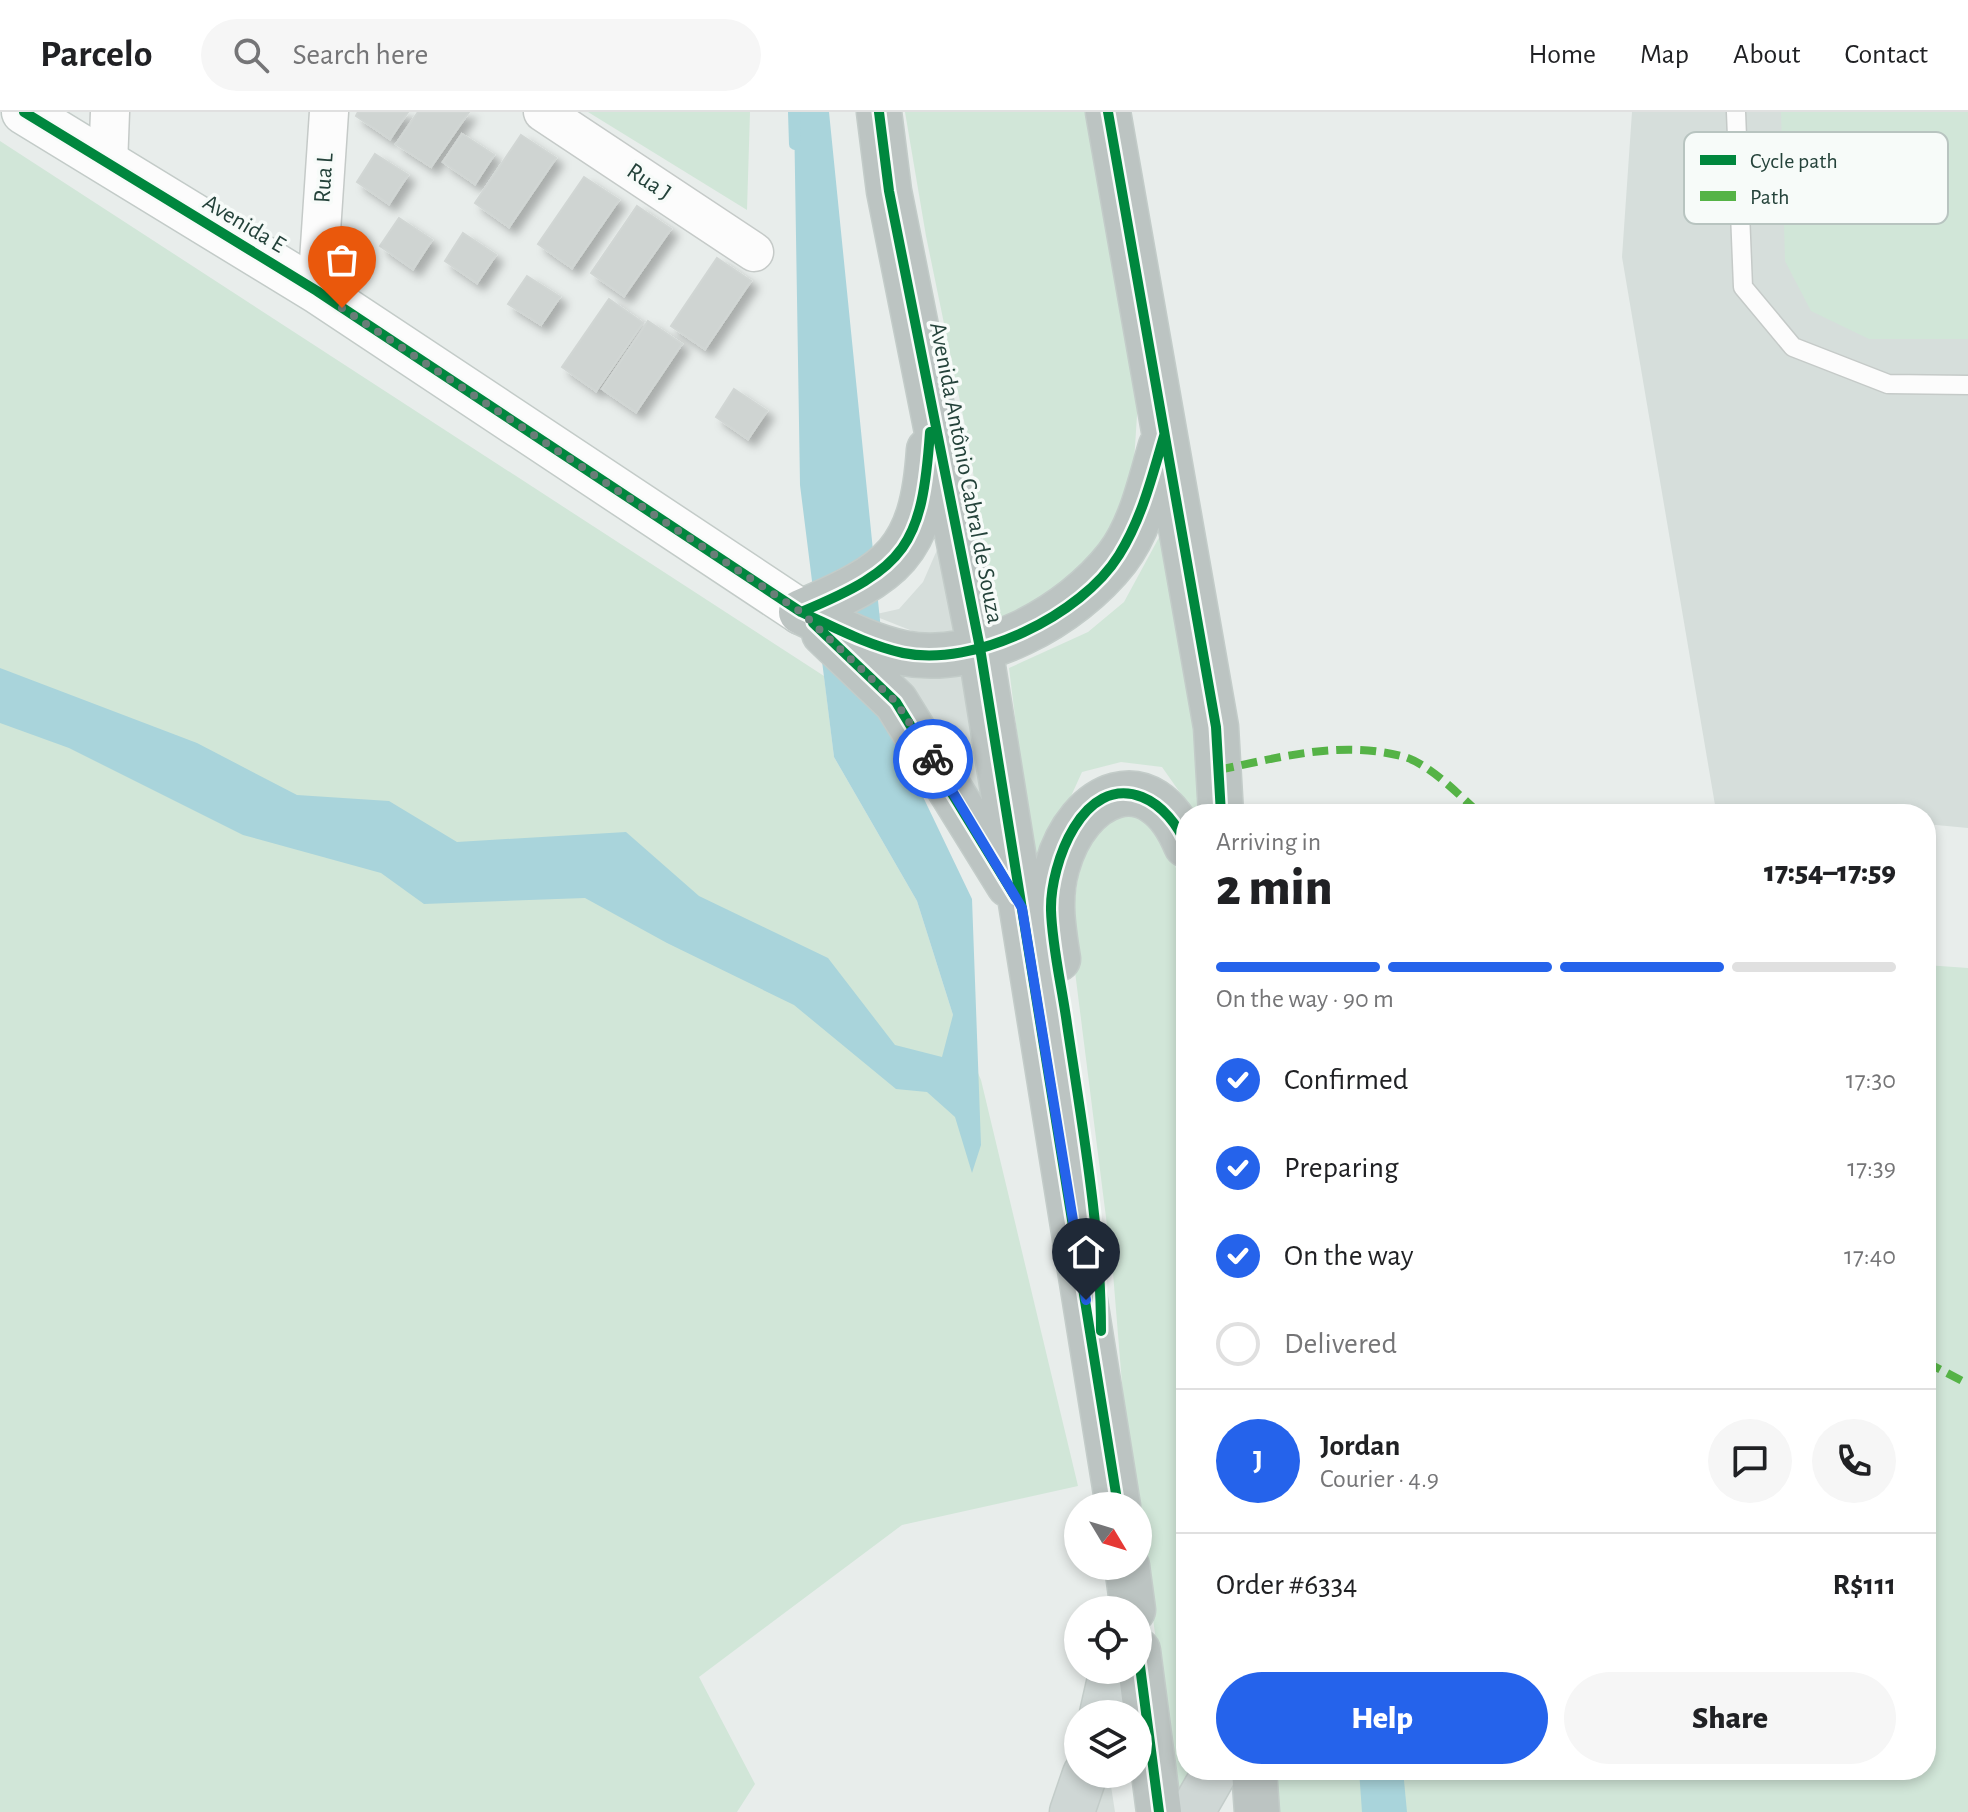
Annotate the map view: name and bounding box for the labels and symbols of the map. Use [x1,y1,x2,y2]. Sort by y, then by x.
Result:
legend [1684,132,1948,224]
text: Cycle path [1750,150,1838,172]
street label: Rua L [310,152,338,204]
street label: Rua J [623,159,675,205]
text: Path [1750,186,1790,208]
street label: Avenida E [199,190,290,258]
pin [308,226,376,308]
street label: Avenida Antônio Cabral de Souza [925,320,1007,626]
courier [893,719,973,799]
pin [1052,1218,1120,1300]
north arrow [1064,1492,1152,1580]

